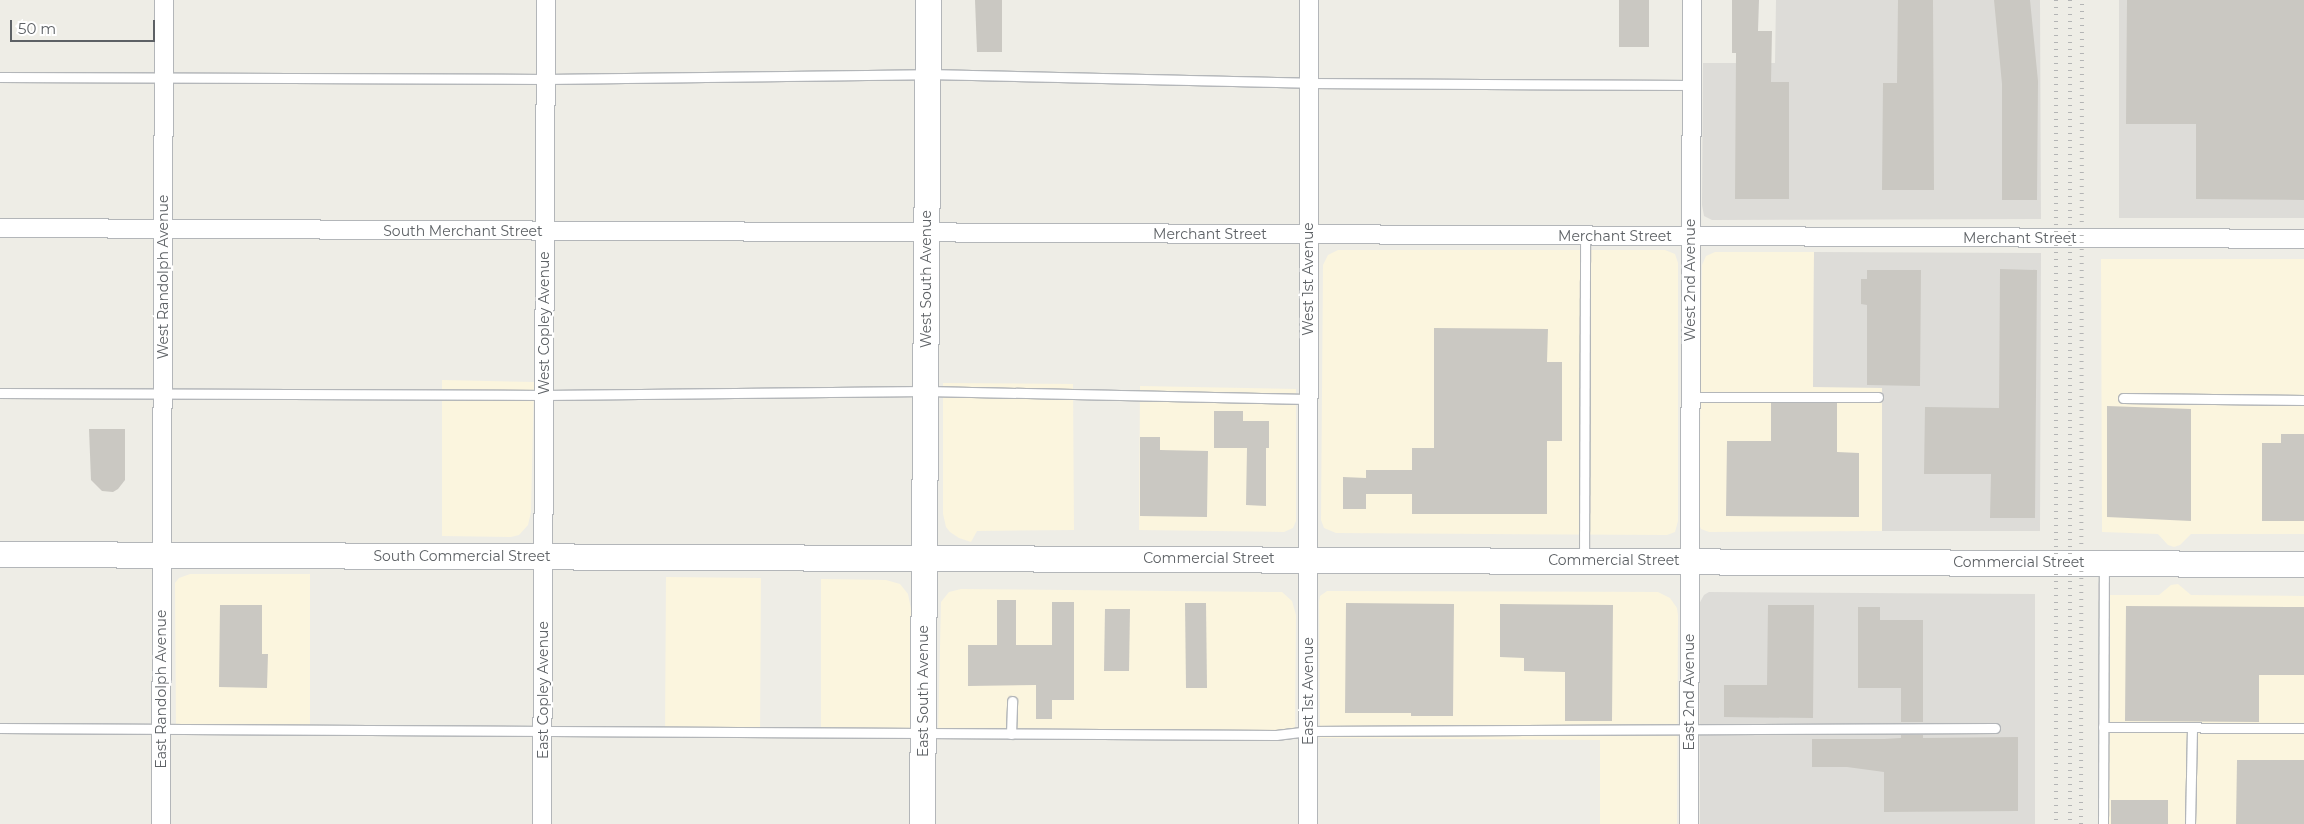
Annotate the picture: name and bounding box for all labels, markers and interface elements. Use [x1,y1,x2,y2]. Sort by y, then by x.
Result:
scale bar [12,10,158,42]
text: 50 m [18,19,56,38]
street label: West Randolph Avenue [155,195,171,359]
street label: West South Avenue [918,210,934,348]
street label: West 2nd Avenue [1682,219,1698,341]
street label: West 1st Avenue [1300,222,1316,336]
street label: South Merchant Street [383,223,543,239]
street label: Merchant Street [1153,226,1267,242]
street label: Merchant Street [1558,228,1672,244]
street label: Merchant Street [1963,230,2077,246]
street label: West Copley Avenue [536,251,552,395]
street label: South Commercial Street [373,548,551,564]
street label: Commercial Street [1143,550,1275,566]
street label: Commercial Street [1548,552,1680,568]
street label: Commercial Street [1953,554,2085,570]
street label: East Randolph Avenue [153,610,169,768]
street label: East Copley Avenue [535,621,551,759]
street label: East South Avenue [915,625,931,757]
street label: East 2nd Avenue [1681,633,1697,751]
street label: East 1st Avenue [1300,637,1316,745]

